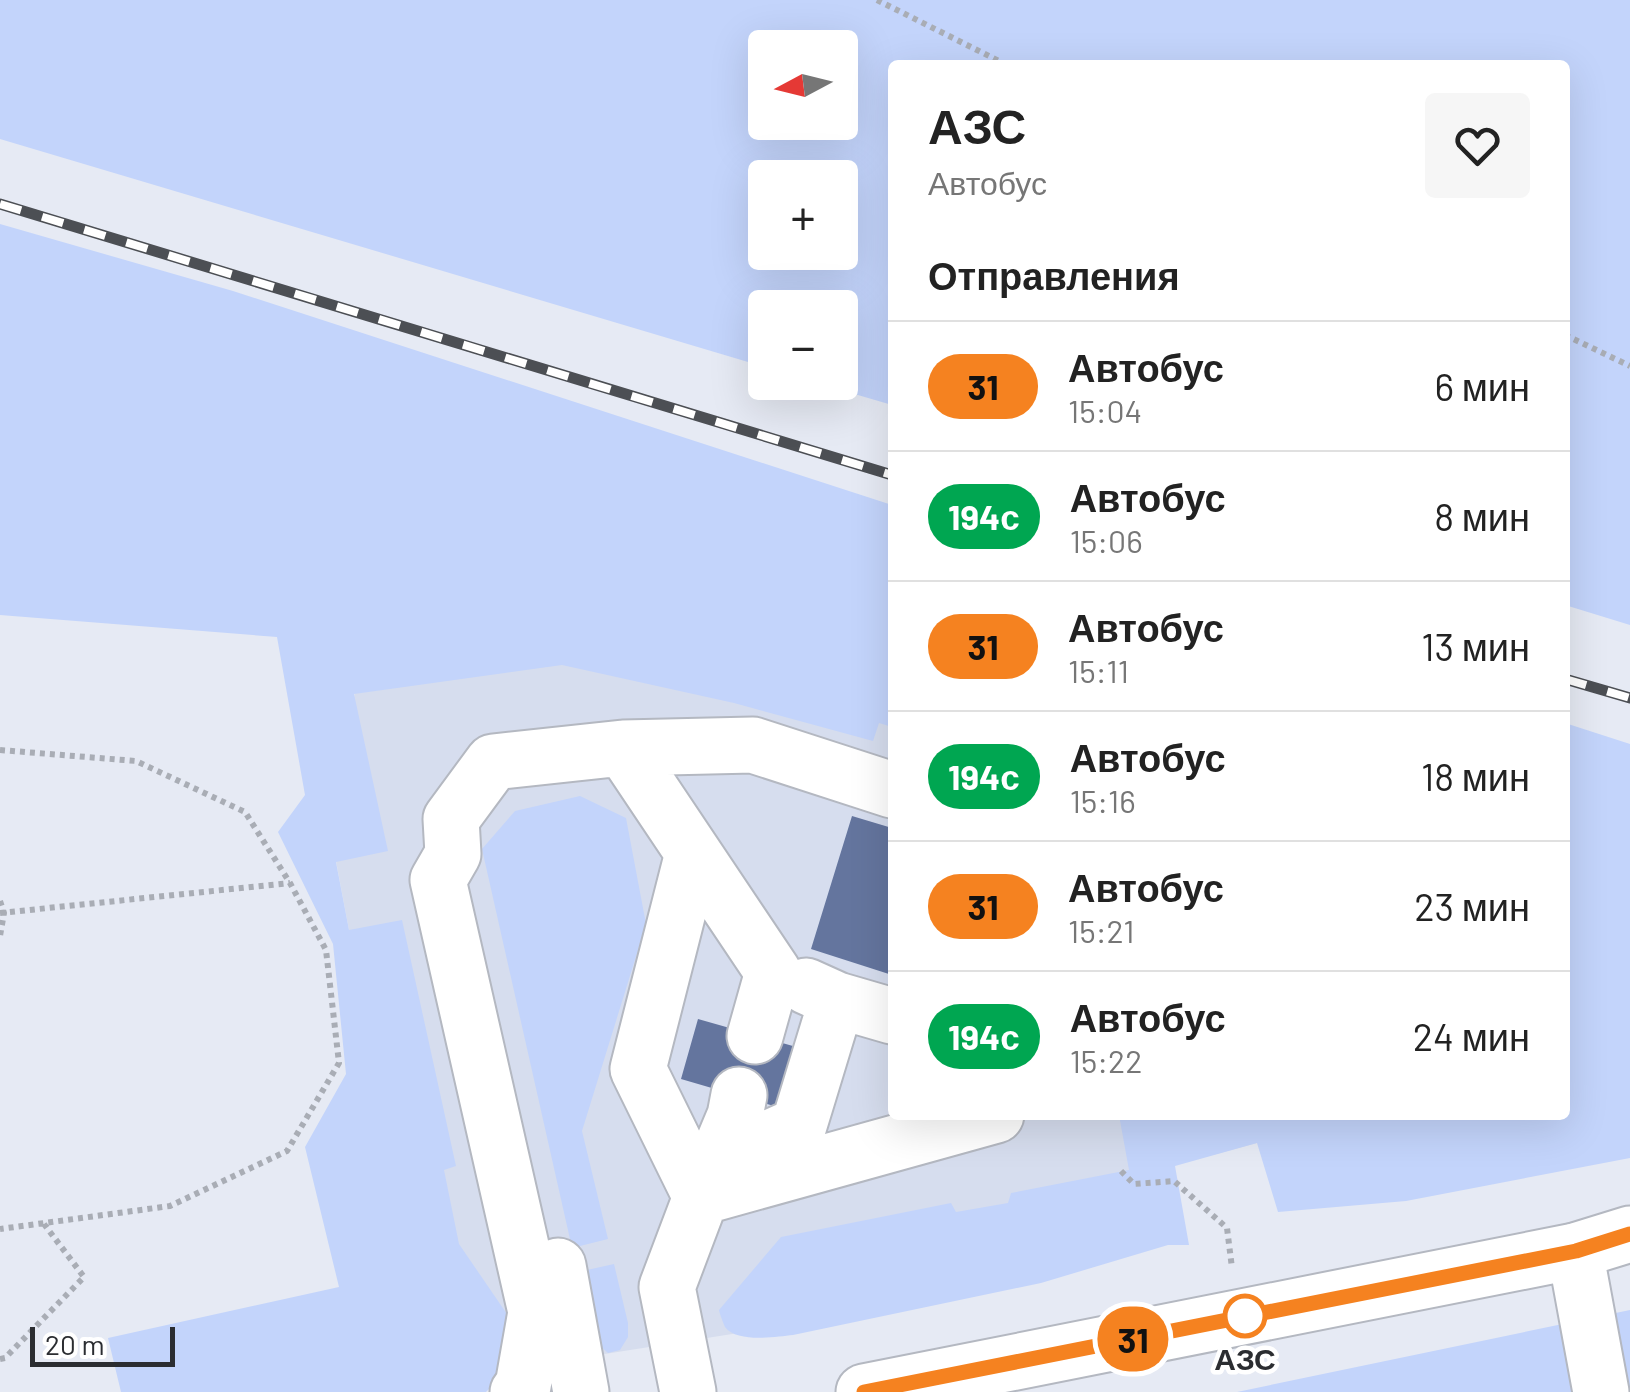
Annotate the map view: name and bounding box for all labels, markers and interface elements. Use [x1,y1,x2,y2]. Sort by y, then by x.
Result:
north arrow [748,30,858,140]
map controls [748,30,858,400]
button: heart [1425,93,1530,198]
text: АЗС [928,96,1026,154]
button: + [748,160,858,270]
text: Автобус [928,163,1047,201]
text: Отправления [928,252,1180,298]
button: − [748,290,858,400]
text: Автобус [1068,344,1224,390]
text: 6 мин [1434,363,1530,409]
text: 31 [967,365,999,407]
text: 15:04 [1068,391,1142,429]
text: Автобус [1070,474,1226,520]
text: 8 мин [1434,493,1530,539]
text: 194с [948,495,1020,537]
text: 15:06 [1070,521,1143,559]
text: Автобус [1068,604,1224,650]
text: 13 мин [1421,623,1530,669]
text: 31 [967,625,999,667]
text: 15:11 [1068,651,1129,689]
text: Автобус [1070,734,1226,780]
text: 18 мин [1421,753,1530,799]
text: 194с [948,755,1020,797]
text: 15:16 [1070,781,1136,819]
text: Автобус [1068,864,1224,910]
text: 23 мин [1414,883,1530,929]
text: 31 [967,885,999,927]
text: 15:21 [1068,911,1134,949]
text: Автобус [1070,994,1226,1040]
text: 24 мин [1413,1013,1530,1059]
text: 194с [948,1015,1020,1057]
text: 15:22 [1070,1041,1142,1079]
marker: АЗС [1224,1295,1266,1337]
line badge: 31 [1088,1306,1178,1372]
text: 31 [1117,1318,1149,1360]
scale bar [30,1322,175,1366]
text: 20 m [45,1327,105,1361]
place label: АЗС [1214,1340,1276,1376]

